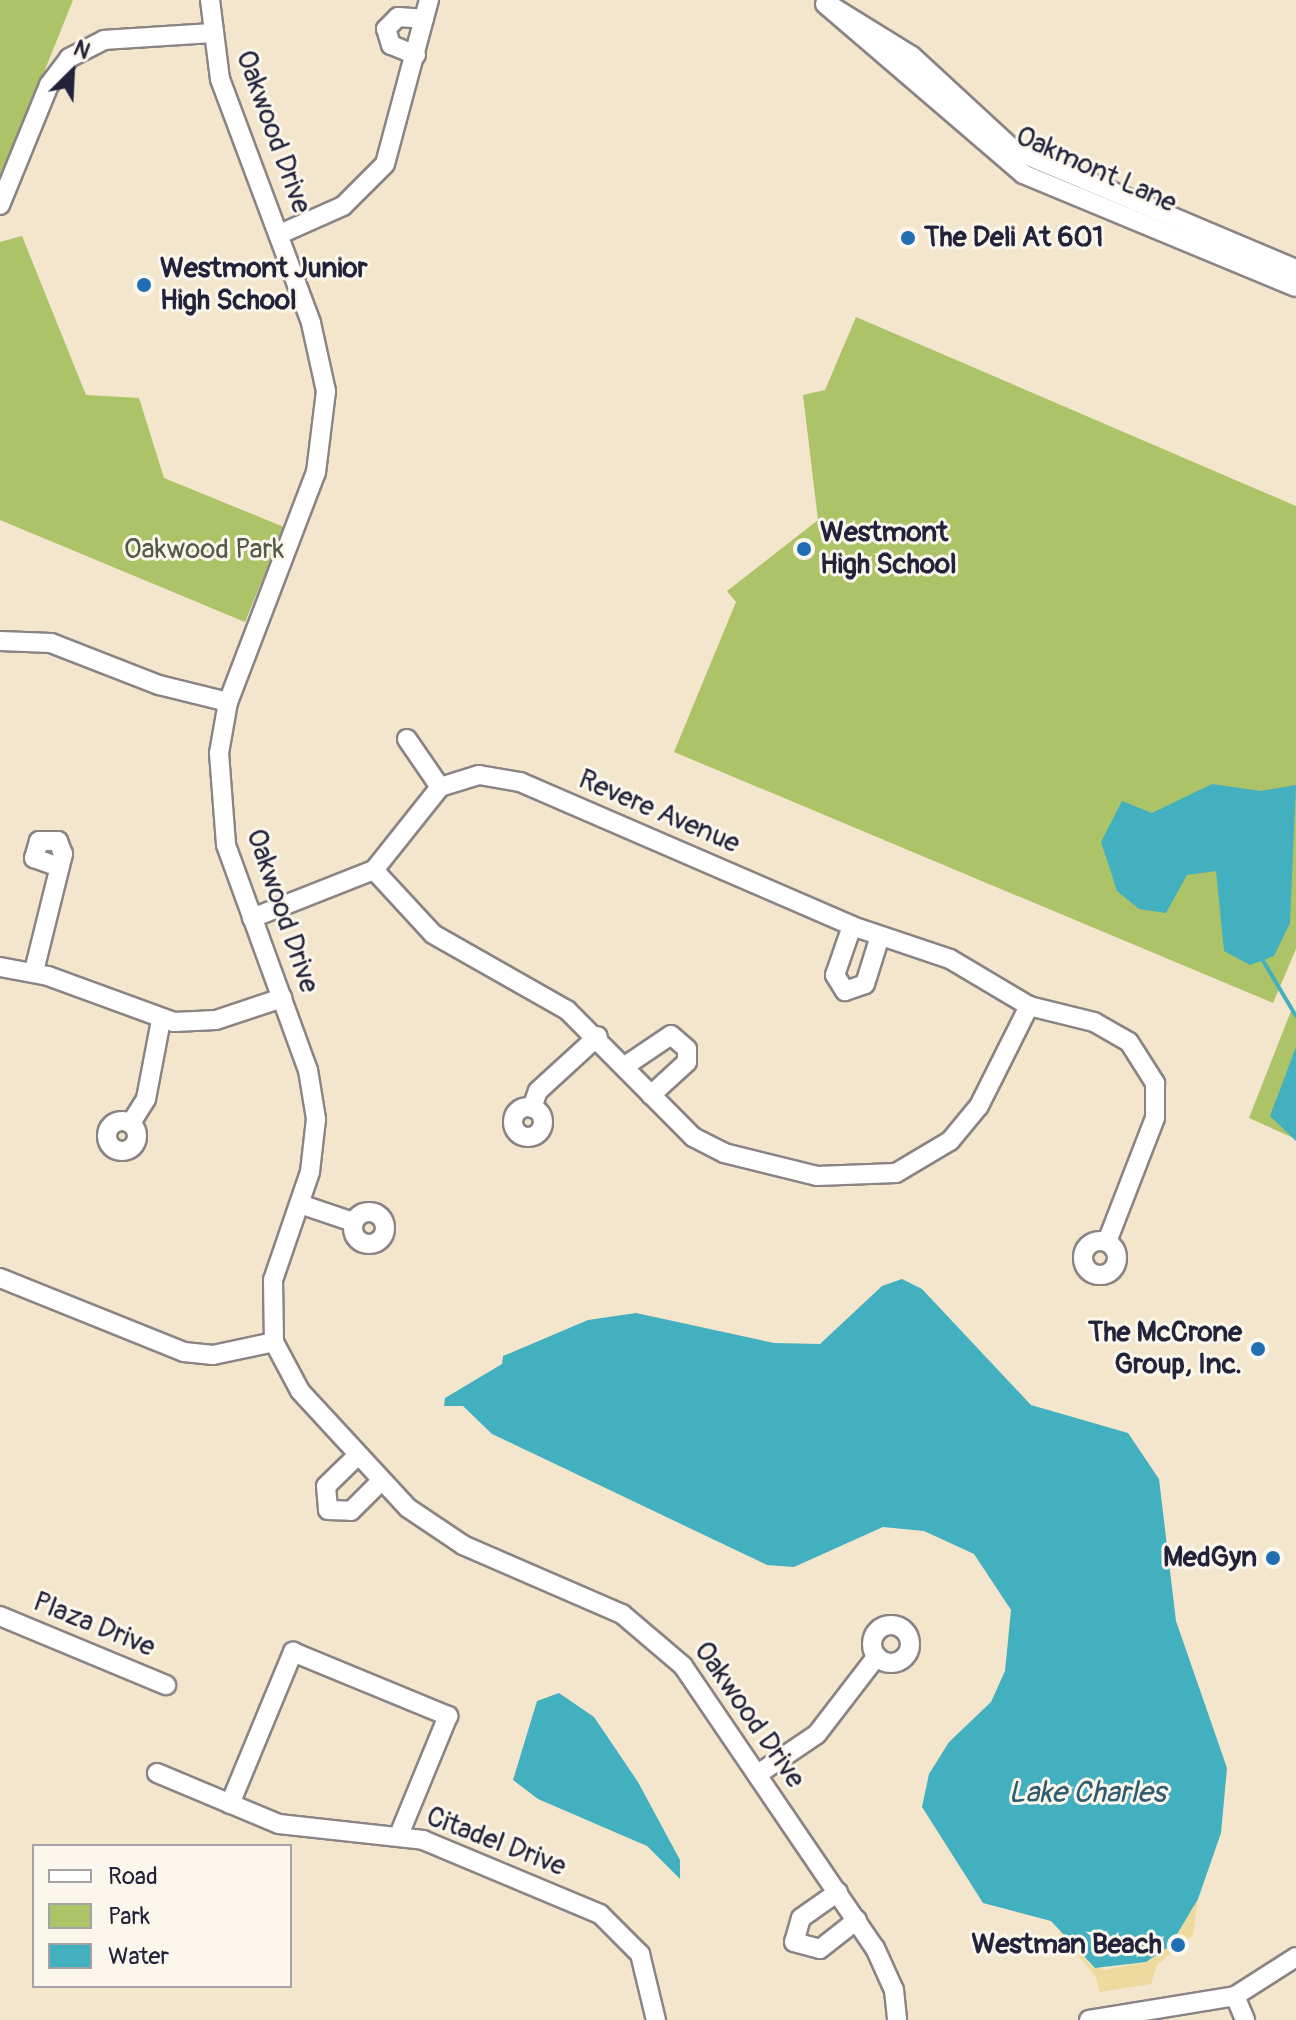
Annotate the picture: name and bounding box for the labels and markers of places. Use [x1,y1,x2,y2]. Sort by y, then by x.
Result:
place label: The Deli At 601 [924,221,1104,255]
marker: The Deli At 601 [899,229,917,247]
place label: Westmont Junior High School [160,252,367,318]
marker: Westmont Junior High School [135,276,153,294]
place label: Westmont High School [820,516,957,582]
marker: Westmont High School [795,540,813,558]
place label: The McCrone Group, Inc. [1088,1316,1242,1382]
marker: The McCrone Group, Inc. [1249,1340,1267,1358]
place label: MedGyn [1163,1541,1257,1575]
marker: MedGyn [1264,1549,1282,1567]
place label: Westman Beach [971,1928,1162,1962]
marker: Westman Beach [1169,1936,1187,1954]

